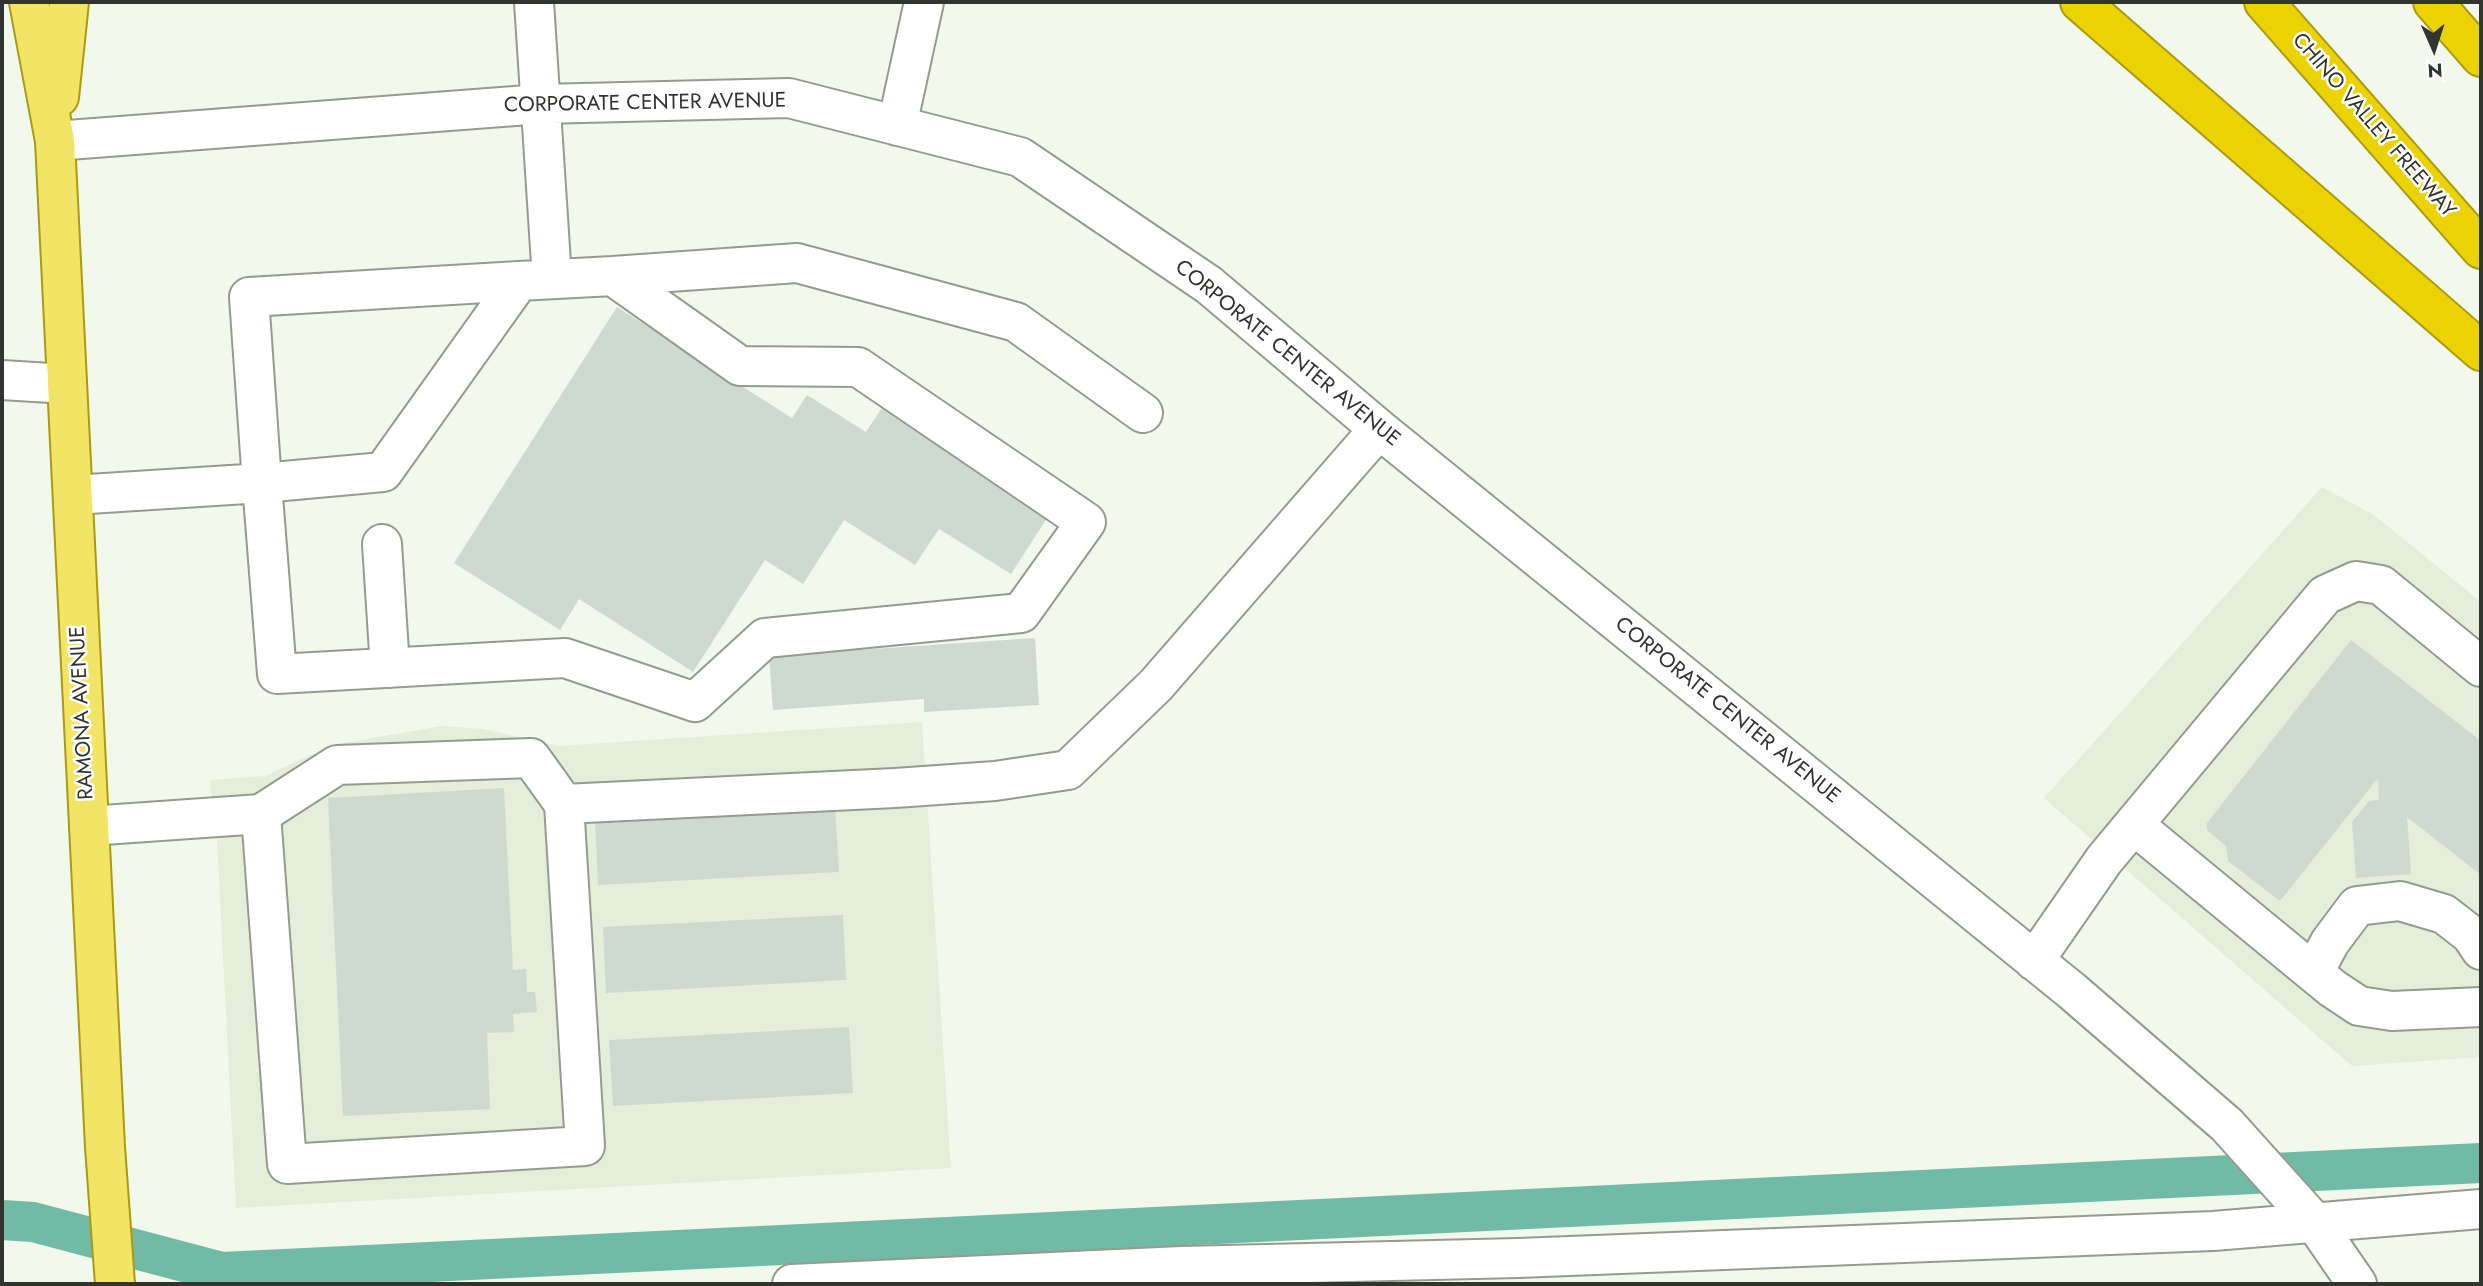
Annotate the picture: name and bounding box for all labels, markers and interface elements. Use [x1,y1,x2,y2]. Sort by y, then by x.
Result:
north arrow [2399,14,2469,84]
street label: CHINO VALLEY FREEWAY [2286,29,2460,223]
street label: CORPORATE CENTER AVENUE [504,89,786,119]
street label: CORPORATE CENTER AVENUE [1169,255,1405,453]
street label: CORPORATE CENTER AVENUE [1609,612,1845,810]
street label: RAMONA AVENUE [66,626,100,800]

